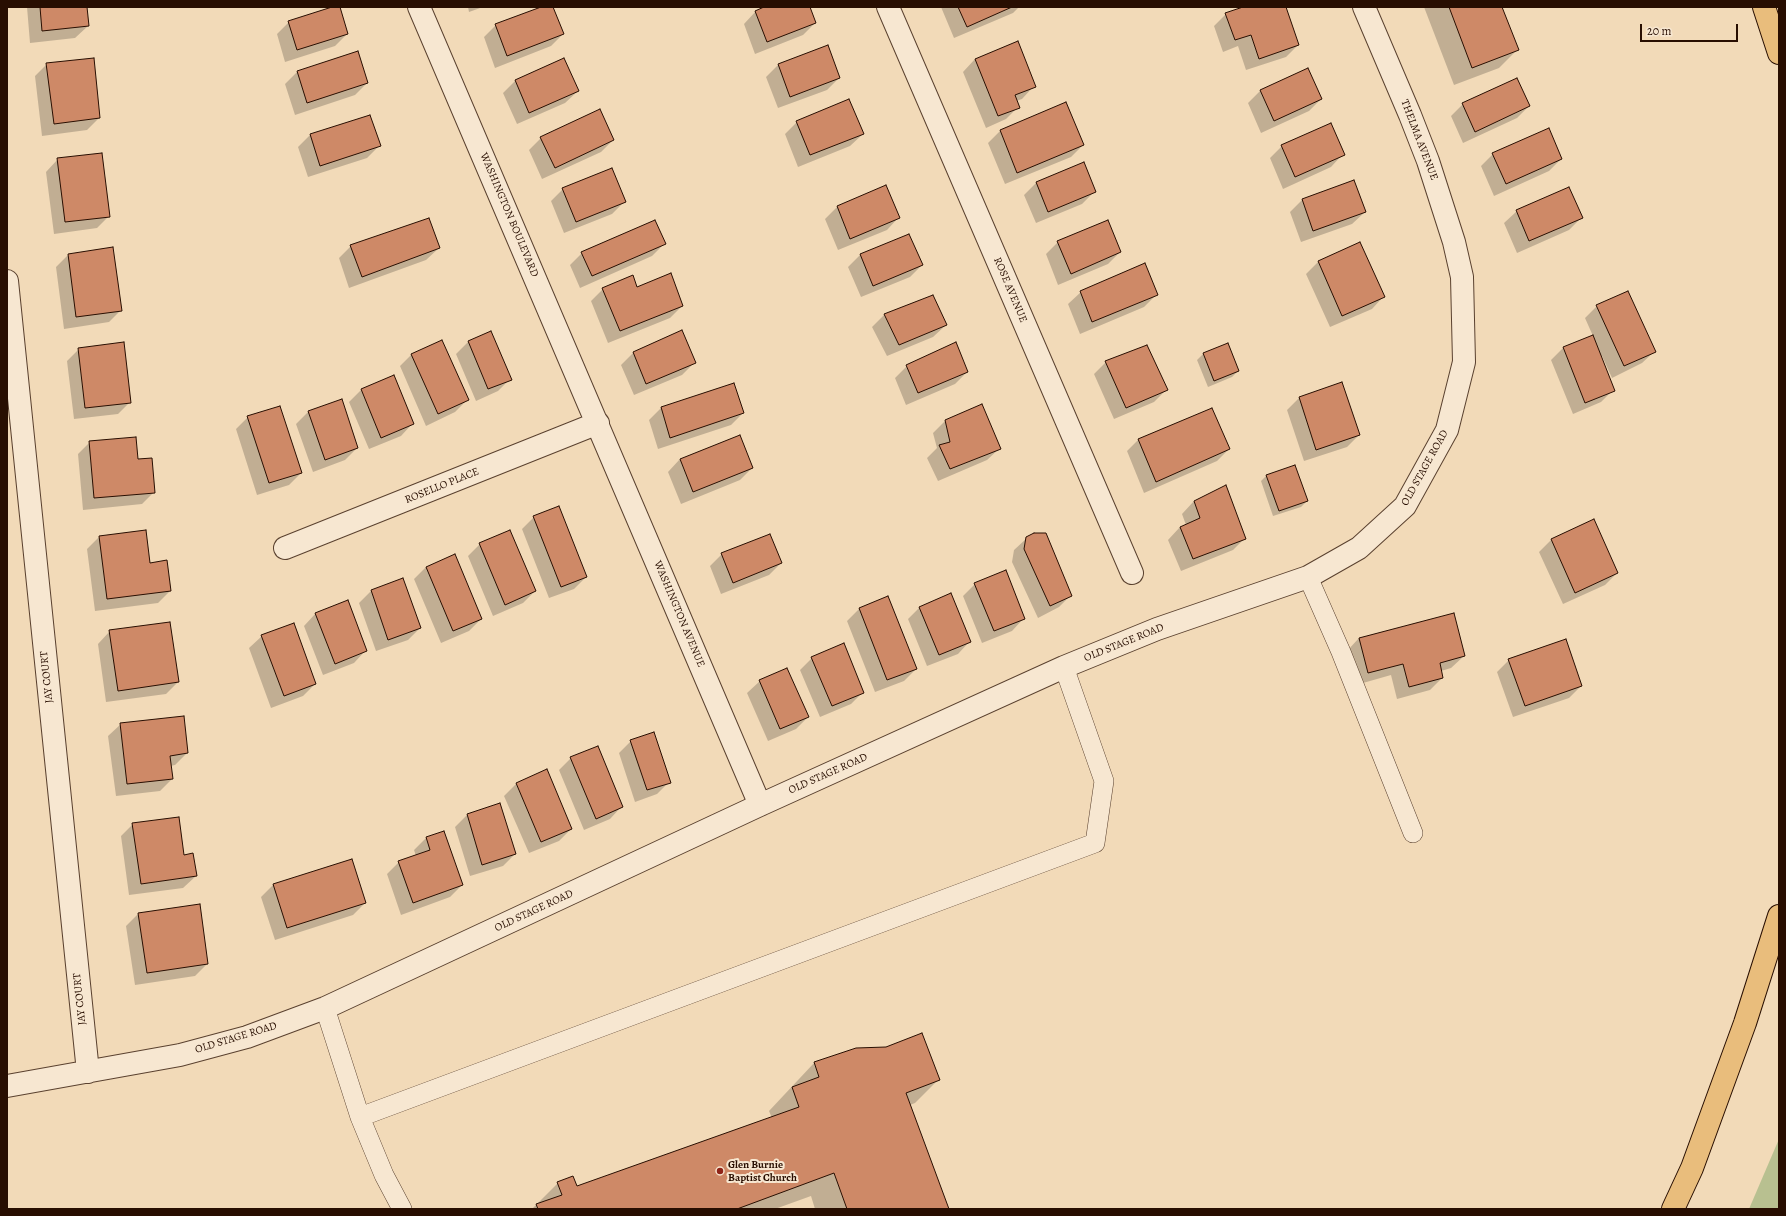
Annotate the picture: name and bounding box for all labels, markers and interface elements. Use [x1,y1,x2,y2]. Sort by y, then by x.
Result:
scale bar [1642,16,1740,42]
text: 20 m [1647,23,1671,39]
street label: THELMA AVENUE [1398,98,1440,182]
street label: WASHINGTON BOULEVARD [477,151,541,279]
street label: ROSE AVENUE [990,255,1030,325]
street label: OLD STAGE ROAD [1399,428,1451,508]
street label: ROSELLO PLACE [403,465,481,507]
street label: WASHINGTON AVENUE [651,559,707,669]
street label: OLD STAGE ROAD [1082,621,1166,665]
street label: JAY COURT [38,650,56,704]
street label: OLD STAGE ROAD [786,751,870,797]
street label: OLD STAGE ROAD [493,887,575,935]
street label: JAY COURT [71,972,89,1026]
street label: OLD STAGE ROAD [193,1019,279,1057]
place label: Glen Burnie Baptist Church [728,1158,797,1184]
marker: Glen Burnie Baptist Church [715,1166,725,1176]

